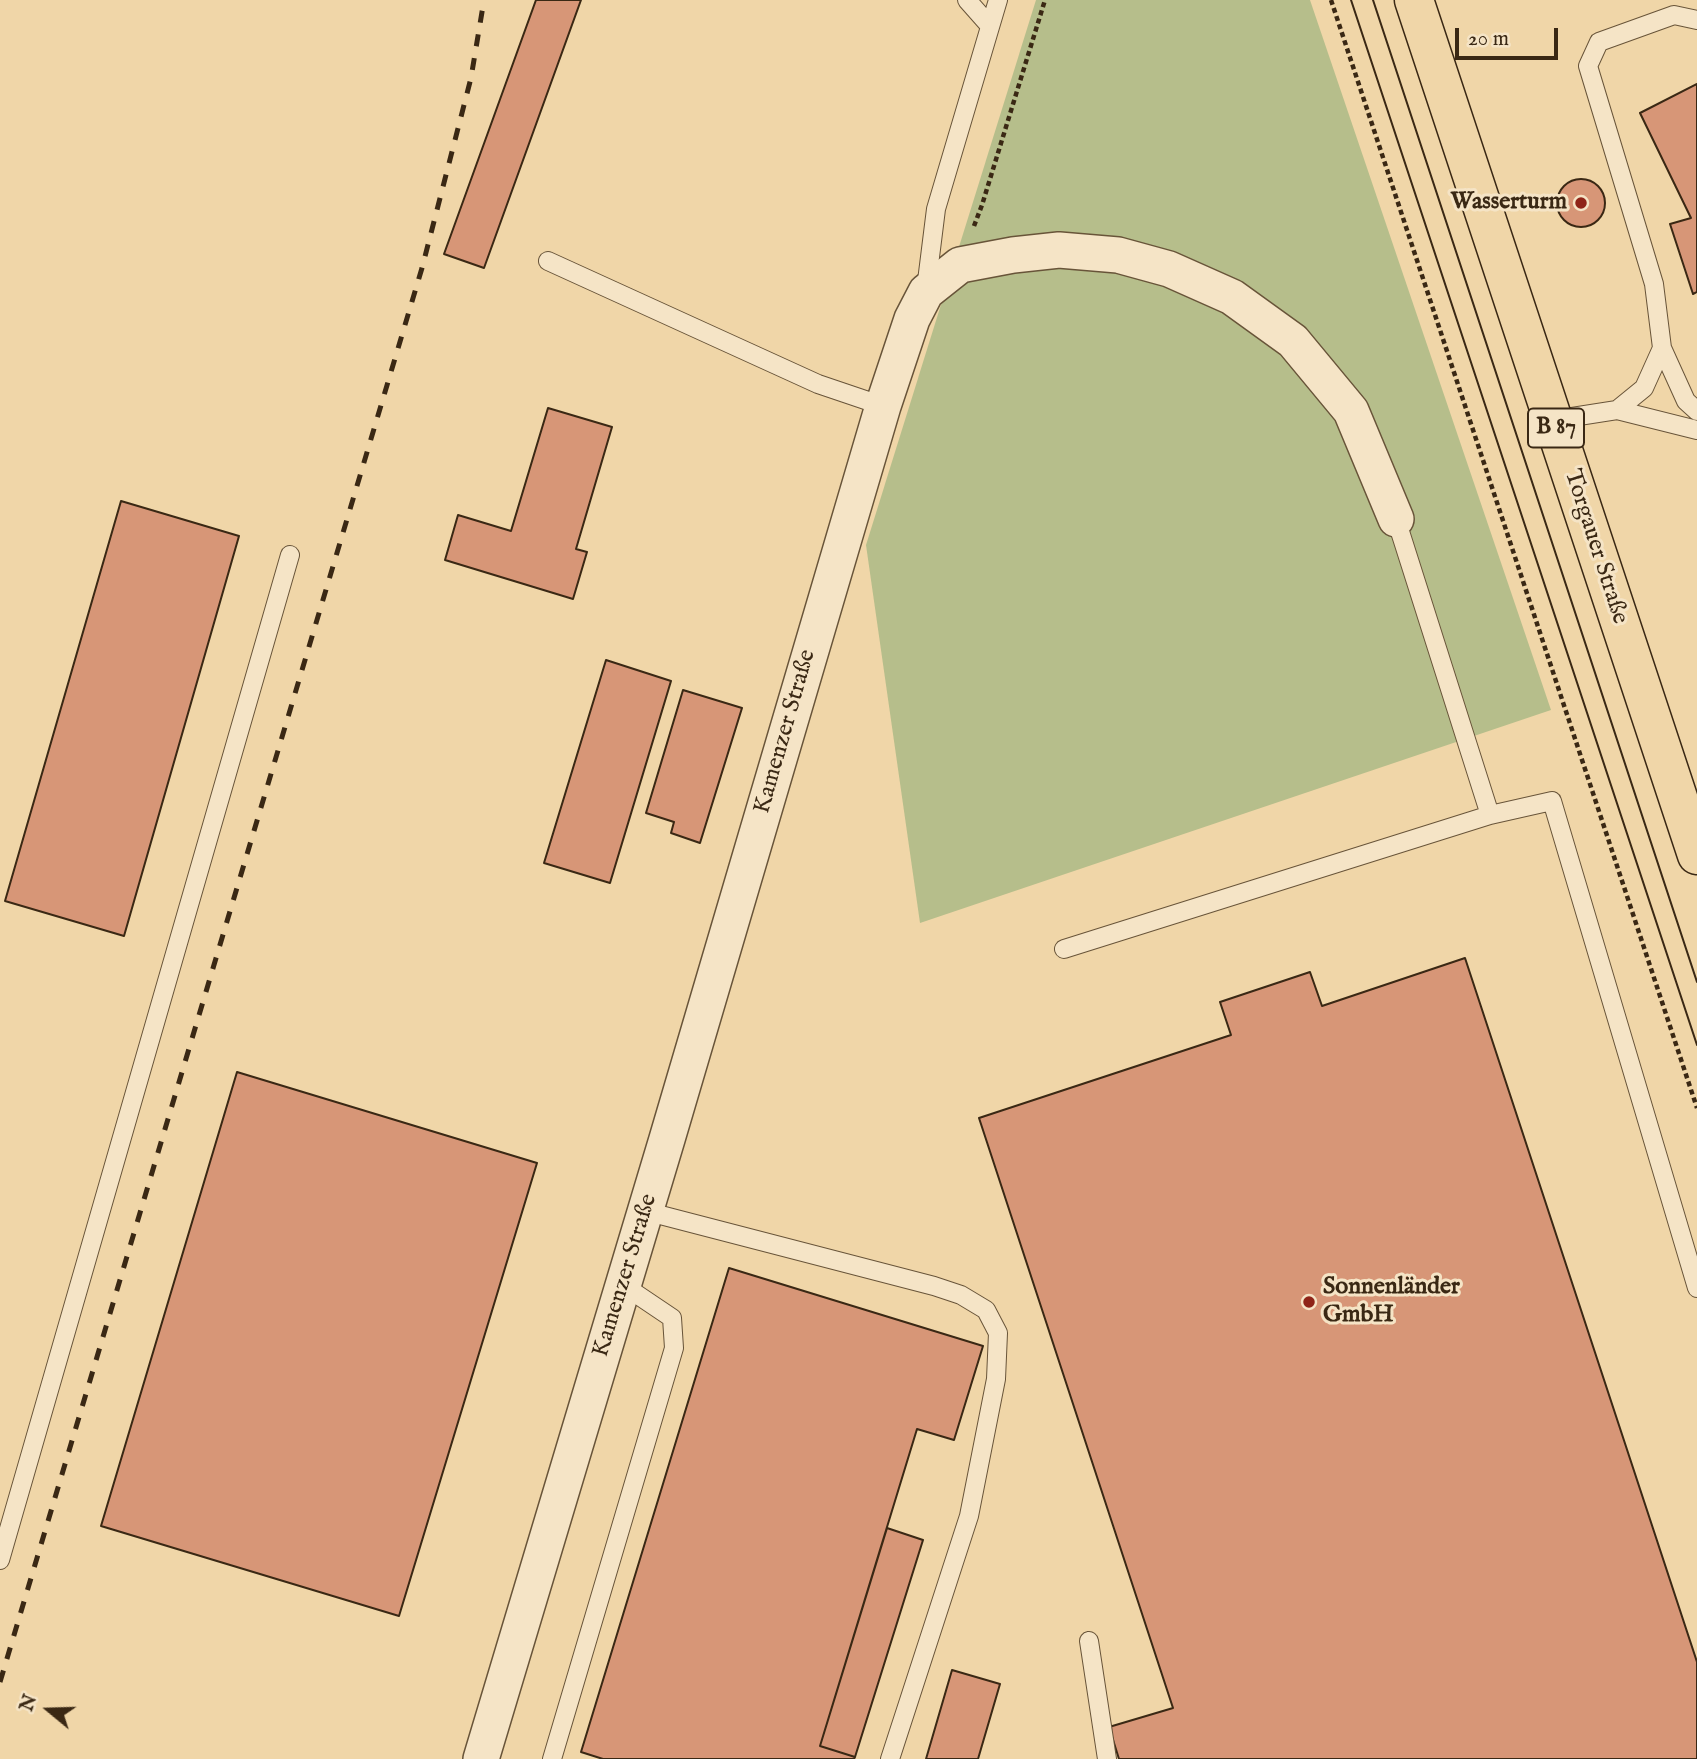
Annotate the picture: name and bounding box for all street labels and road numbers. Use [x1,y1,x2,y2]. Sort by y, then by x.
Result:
road number: B 87 [1528,408,1584,448]
street label: Torgauer Straße [1556,466,1634,628]
street label: Kamenzer Straße [749,647,823,817]
street label: Kamenzer Straße [587,1191,665,1361]

